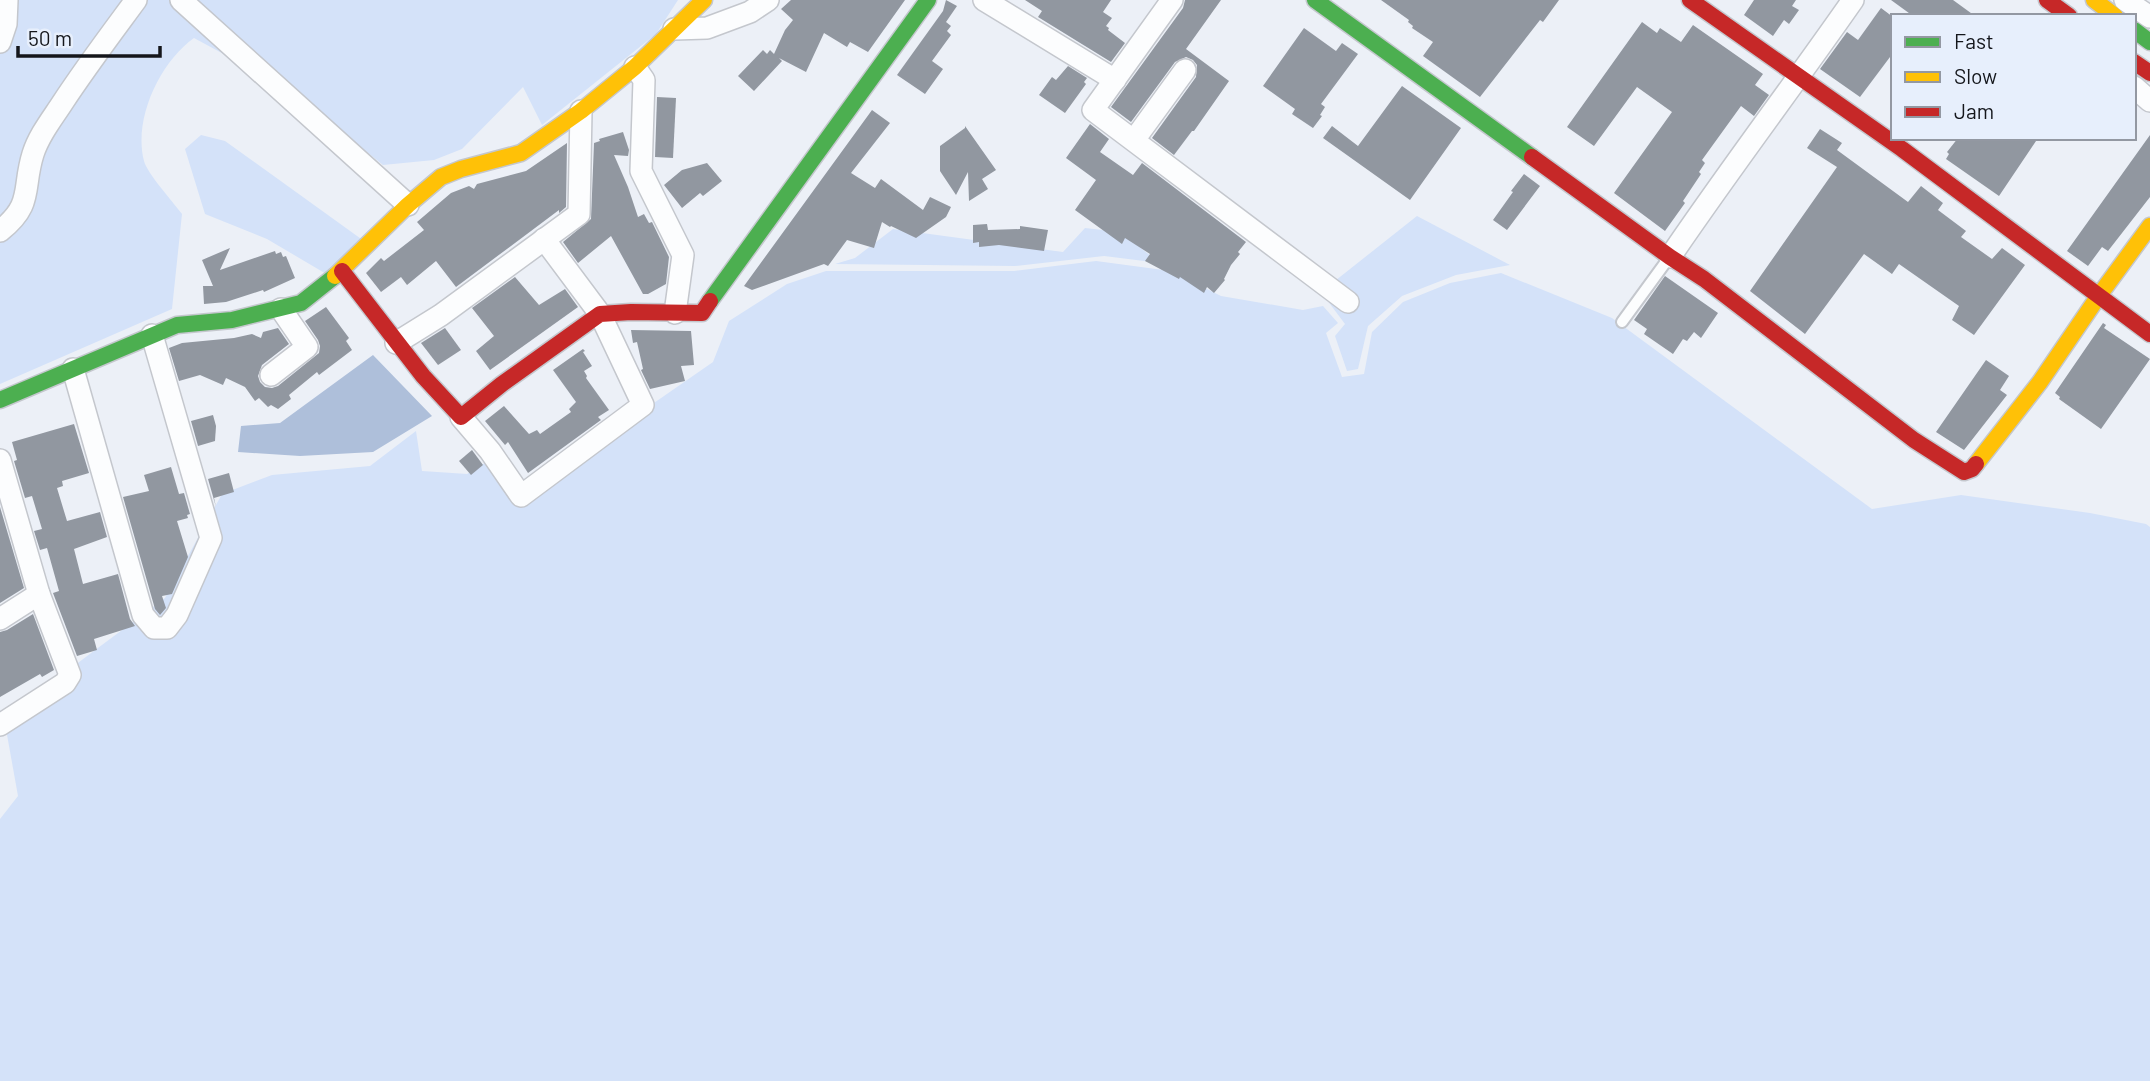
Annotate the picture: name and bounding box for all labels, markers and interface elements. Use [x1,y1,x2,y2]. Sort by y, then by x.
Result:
scale bar [18,14,159,58]
legend [1891,14,2136,140]
text: 50 m [28,25,72,50]
text: Fast [1954,28,1994,53]
text: Slow [1954,63,1997,88]
text: Jam [1954,98,1994,123]

